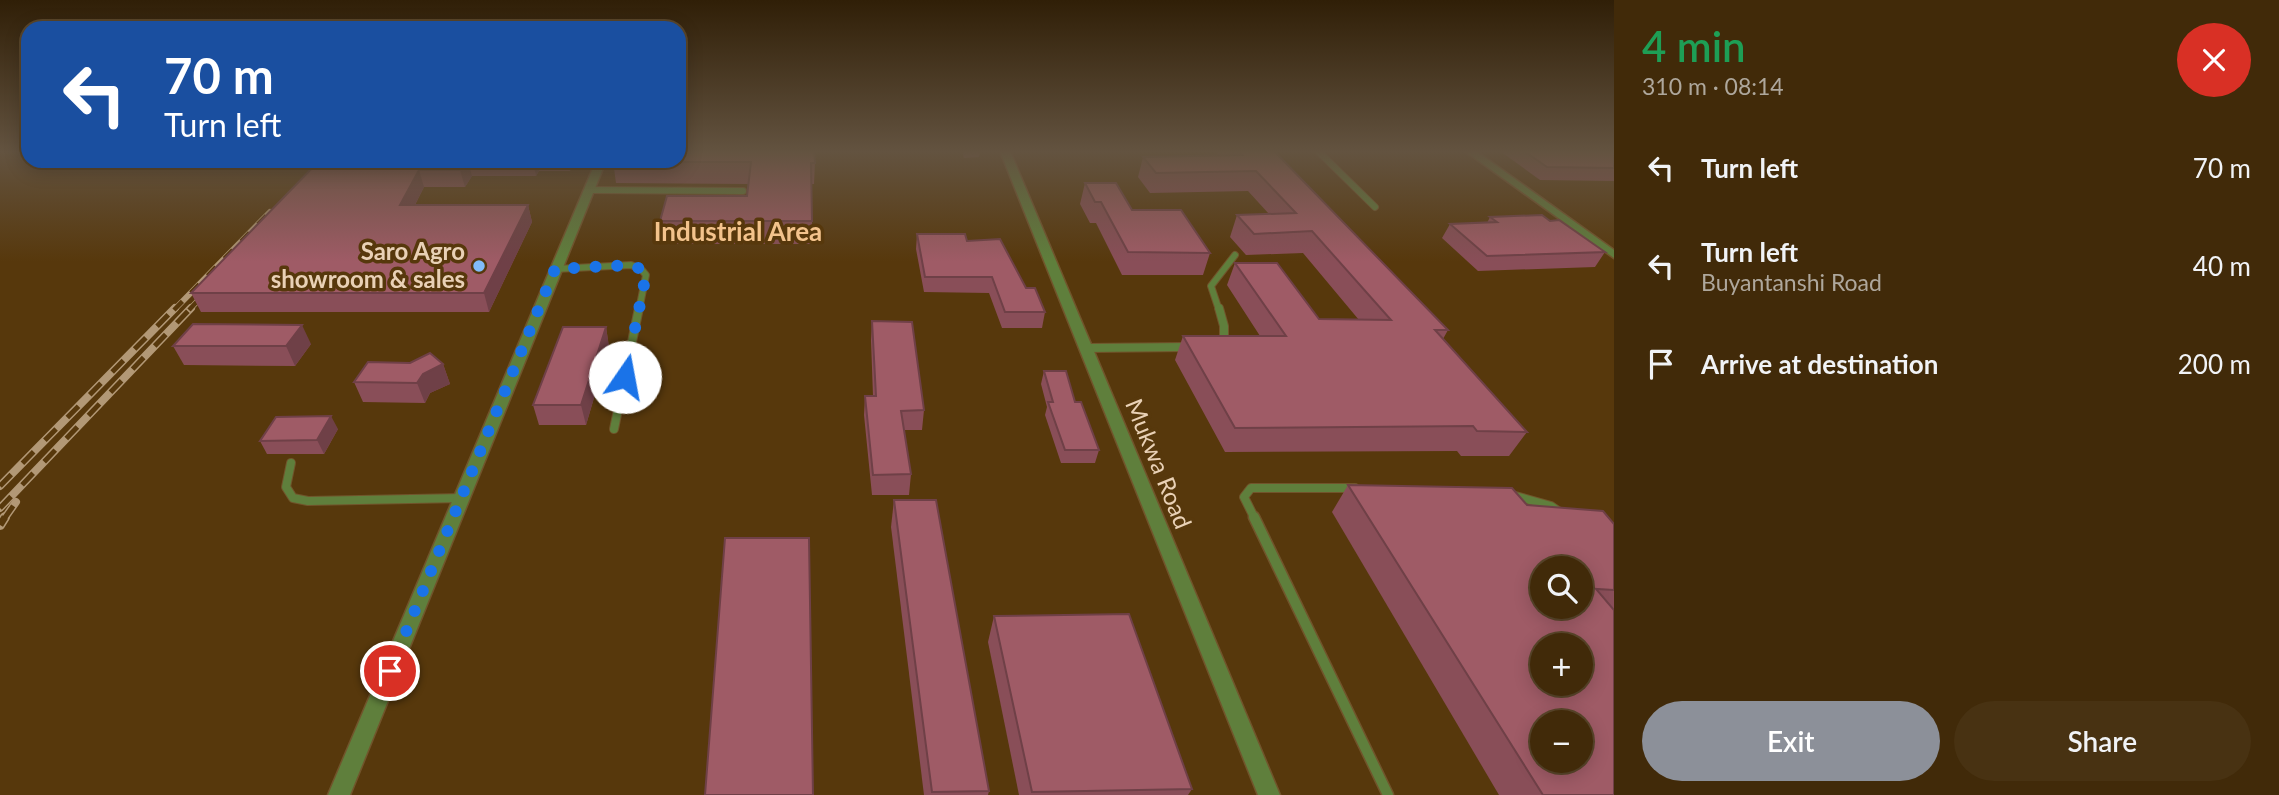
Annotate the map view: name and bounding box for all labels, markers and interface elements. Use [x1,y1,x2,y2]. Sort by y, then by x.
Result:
text: 4 min [1642,21,1746,71]
button: close [2177,23,2251,97]
text: 70 m [164,46,274,104]
icon: left [49,49,140,140]
text: 310 m · 08:14 [1642,72,1784,100]
text: Turn left [164,105,281,144]
icon: left [1642,149,1680,187]
text: Turn left [1701,152,1798,184]
text: 70 m [2193,152,2251,184]
district label: Industrial Area [654,215,822,247]
place label: Saro Agro showroom & sales [271,236,465,293]
text: Turn left [1701,236,1798,268]
icon: left [1642,247,1680,285]
text: 40 m [2193,250,2251,282]
marker: Saro Agro showroom & sales [471,258,487,274]
text: Buyantanshi Road [1701,268,1882,296]
position arrow [588,340,662,414]
icon: arrive [1642,345,1680,383]
text: Arrive at destination [1701,348,1938,380]
text: 200 m [2178,348,2251,380]
street label: Mukwa Road [1120,394,1199,533]
map controls [1530,556,1593,773]
button: search [1530,556,1593,619]
button: + [1530,633,1593,696]
pin [360,641,420,701]
icon: arrive [371,652,409,690]
button: Exit [1642,701,1940,781]
button: Share [1954,701,2251,781]
button: − [1530,710,1593,773]

